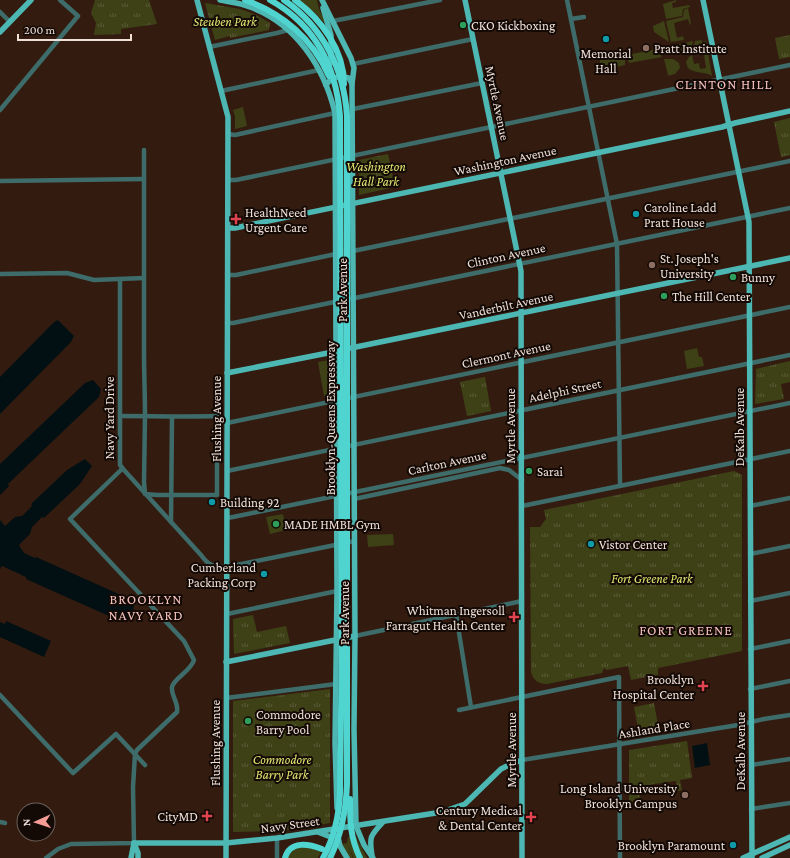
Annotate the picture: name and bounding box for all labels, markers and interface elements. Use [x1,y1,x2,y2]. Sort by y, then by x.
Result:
park label: Steuben Park [193,14,258,29]
scale bar [18,16,131,42]
place label: CKO Kickboxing [471,18,556,33]
marker: CKO Kickboxing [458,20,468,30]
text: 200 m [24,23,56,37]
marker: Memorial Hall [601,34,611,44]
place label: Pratt Institute [654,41,727,56]
marker: Pratt Institute [641,43,651,53]
place label: Memorial Hall [581,46,632,76]
street label: Myrtle Avenue [482,65,513,142]
district label: CLINTON HILL [676,76,772,92]
street label: Washington Avenue [452,142,558,179]
park label: Washington Hall Park [346,159,406,189]
place label: Caroline Ladd Pratt House [644,200,717,230]
place label: HealthNeed Urgent Care [245,205,307,235]
marker: Caroline Ladd Pratt House [631,209,641,219]
marker: HealthNeed Urgent Care [230,213,242,225]
street label: Clinton Avenue [465,240,547,271]
place label: St. Joseph's University [660,251,719,281]
street label: Park Avenue [335,258,350,322]
marker: St. Joseph's University [647,260,657,270]
place label: Bunny [741,270,776,285]
marker: Bunny [728,272,738,282]
street label: Vanderbilt Avenue [458,288,555,323]
place label: The Hill Center [672,289,751,304]
marker: The Hill Center [659,291,669,301]
street label: Clermont Avenue [460,338,552,371]
street label: Brooklyn-Queens Expressway [323,340,338,495]
street label: Adelphi Street [528,375,603,405]
street label: Navy Yard Drive [102,376,117,459]
street label: Flushing Avenue [209,376,224,462]
street label: DeKalb Avenue [732,387,747,466]
street label: Myrtle Avenue [503,388,518,464]
street label: Carlton Avenue [406,447,488,478]
place label: Sarai [537,464,563,479]
marker: Sarai [524,466,534,476]
place label: Building 92 [220,495,279,510]
marker: Building 92 [207,497,217,507]
place label: MADE HMBL Gym [284,517,381,532]
marker: MADE HMBL Gym [271,519,281,529]
place label: Vistor Center [599,537,668,552]
marker: Vistor Center [586,539,596,549]
place label: Cumberland Packing Corp [188,560,256,590]
marker: Cumberland Packing Corp [259,569,269,579]
park label: Fort Greene Park [611,571,694,586]
street label: Park Avenue [337,581,352,645]
district label: BROOKLYN NAVY YARD [108,591,184,623]
place label: Whitman Ingersoll Farragut Health Center [386,603,506,633]
marker: Whitman Ingersoll Farragut Health Center [508,611,520,623]
district label: FORT GREENE [639,622,733,638]
place label: Brooklyn Hospital Center [613,672,694,702]
marker: Brooklyn Hospital Center [697,680,709,692]
street label: Flushing Avenue [208,700,223,786]
place label: Commodore Barry Pool [256,707,321,737]
street label: DeKalb Avenue [733,711,748,790]
street label: Myrtle Avenue [504,712,519,788]
street label: Ashland Place [617,715,691,742]
marker: Commodore Barry Pool [243,716,253,726]
park label: Commodore Barry Park [253,752,311,782]
place label: Long Island University Brooklyn Campus [560,781,678,811]
marker: Long Island University Brooklyn Campus [680,790,690,800]
north arrow [16,802,56,842]
place label: Century Medical & Dental Center [436,803,523,833]
place label: CityMD [157,809,198,824]
marker: CityMD [201,810,213,822]
marker: Century Medical & Dental Center [525,811,537,823]
street label: Navy Street [260,813,321,836]
text: N [20,818,32,827]
place label: Brooklyn Paramount [618,838,726,853]
marker: Brooklyn Paramount [728,840,738,850]

